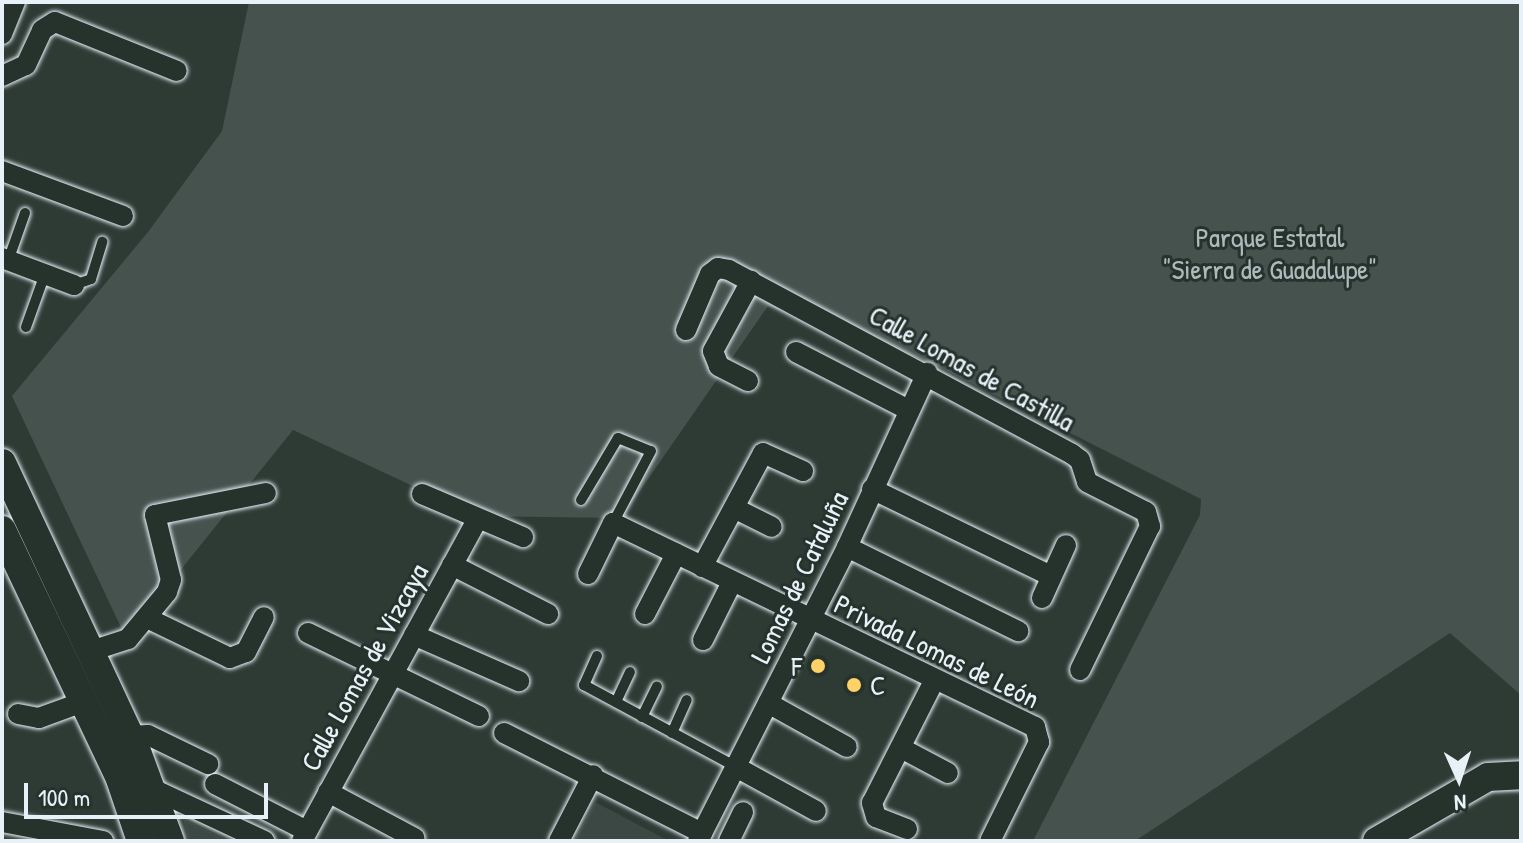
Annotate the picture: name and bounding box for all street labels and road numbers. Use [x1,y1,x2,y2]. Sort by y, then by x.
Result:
street label: Calle Lomas de Castilla [864,298,1080,438]
street label: Lomas de Cataluña [743,486,855,668]
street label: Calle Lomas de Vizcaya [293,557,435,777]
street label: Privada Lomas de León [829,587,1045,715]

